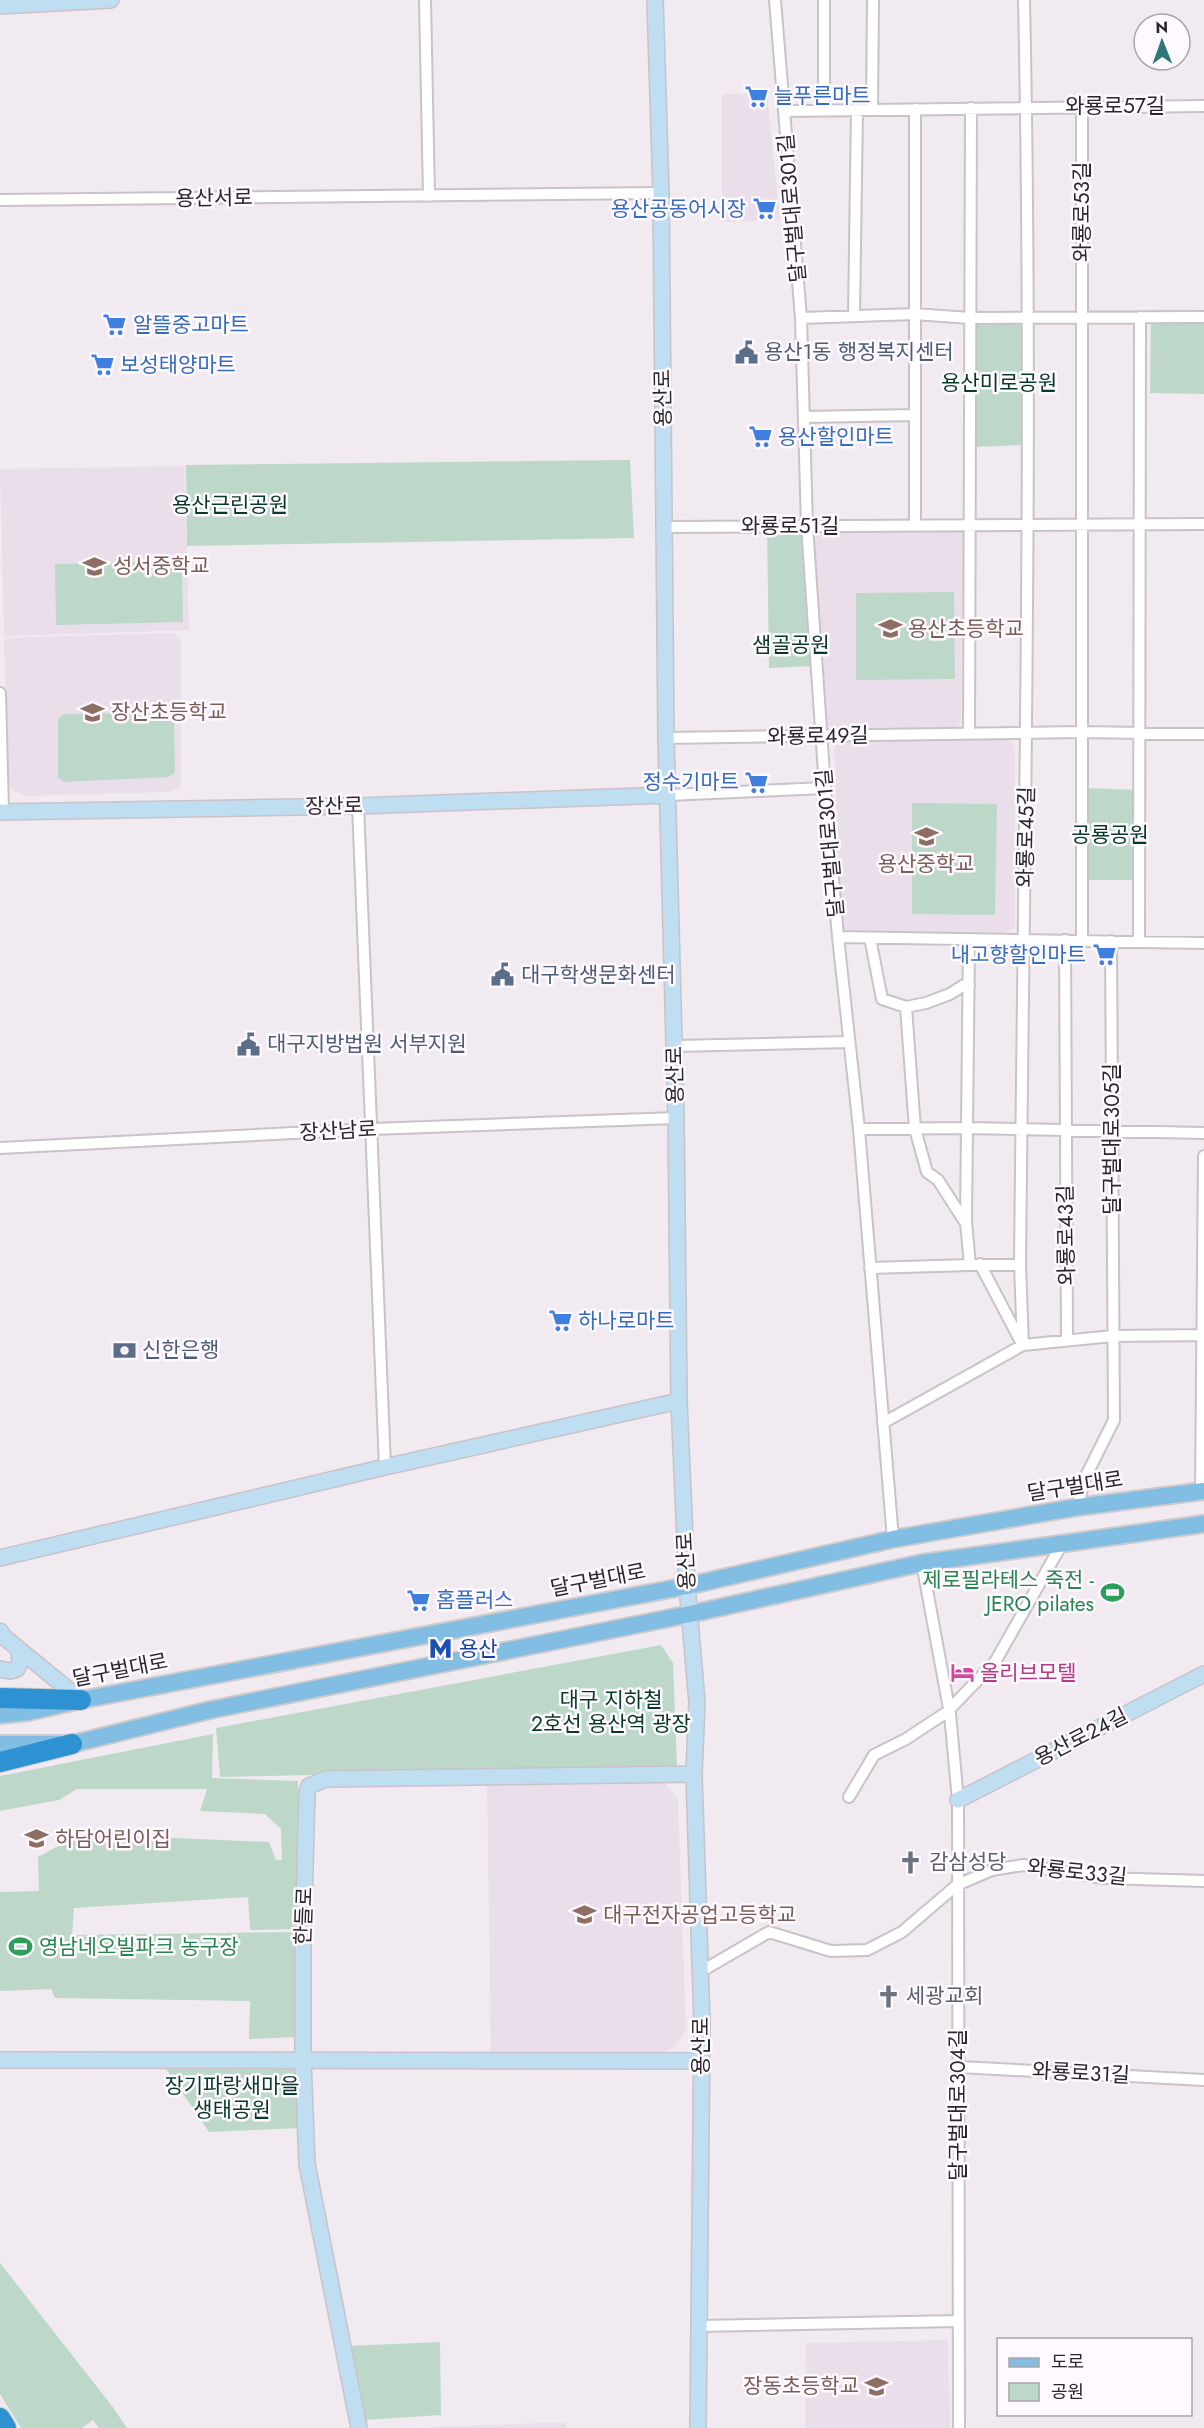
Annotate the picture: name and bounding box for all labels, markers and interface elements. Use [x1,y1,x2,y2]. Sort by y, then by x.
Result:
north arrow [1132,12,1192,72]
text: N [1155,16,1168,39]
place label: 늘푸른마트 [774,81,871,111]
supermarket icon: 늘푸른마트 [743,83,769,109]
street label: 와룡로57길 [1065,91,1165,121]
street label: 달구벌대로301길 [771,132,813,284]
street label: 와룡로53길 [1067,162,1097,262]
street label: 용산서로 [175,182,253,214]
place label: 용산공동어시장 [611,194,746,224]
supermarket icon: 용산공동어시장 [751,196,777,222]
place label: 알뜰중고마트 [133,310,249,340]
supermarket icon: 알뜰중고마트 [102,312,128,338]
place label: 용산1동 행정복지센터 [764,337,954,367]
public building icon: 용산1동 행정복지센터 [733,339,759,365]
place label: 보성태양마트 [120,350,236,380]
supermarket icon: 보성태양마트 [89,352,115,378]
park label: 용산미로공원 [941,368,1057,398]
street label: 용산로 [647,369,679,427]
place label: 용산할인마트 [778,422,894,452]
supermarket icon: 용산할인마트 [747,424,773,450]
park label: 용산근린공원 [172,490,288,520]
street label: 와룡로51길 [741,511,839,541]
place label: 성서중학교 [113,551,210,581]
school or university icon: 성서중학교 [82,553,108,579]
place label: 용산초등학교 [908,614,1024,644]
school or university icon: 용산초등학교 [877,616,903,642]
park label: 샘골공원 [752,630,830,660]
place label: 장산초등학교 [111,697,227,727]
school or university icon: 장산초등학교 [80,699,106,725]
street label: 와룡로49길 [767,720,869,752]
place label: 정수기마트 [642,767,739,797]
street label: 달구벌대로301길 [809,767,851,919]
supermarket icon: 정수기마트 [744,769,770,795]
street label: 와룡로45길 [1010,786,1042,888]
street label: 장산로 [305,790,363,822]
park label: 공룡공원 [1071,820,1149,850]
school or university icon: 용산중학교 [913,823,939,849]
place label: 용산중학교 [878,849,974,879]
place label: 내고향할인마트 [951,940,1086,970]
supermarket icon: 내고향할인마트 [1091,942,1117,968]
place label: 대구학생문화센터 [521,960,676,990]
public building icon: 대구학생문화센터 [490,962,516,988]
place label: 대구지방법원 서부지원 [267,1029,467,1059]
public building icon: 대구지방법원 서부지원 [236,1031,262,1057]
street label: 용산로 [659,1046,691,1104]
street label: 달구벌대로305길 [1097,1063,1127,1215]
street label: 장산남로 [299,1114,377,1148]
street label: 와룡로43길 [1050,1184,1082,1286]
place label: 하나로마트 [578,1306,675,1336]
supermarket icon: 하나로마트 [547,1308,573,1334]
place label: 신한은행 [142,1335,219,1365]
bank icon: 신한은행 [111,1337,137,1363]
street label: 달구벌대로 [1025,1464,1125,1508]
street label: 용산로 [670,1531,702,1591]
street label: 달구벌대로 [548,1556,648,1604]
place label: 제로필라테스 죽전 - JERO pilates [922,1565,1095,1619]
sports icon: 제로필라테스 죽전 - JERO pilates [1099,1579,1125,1605]
place label: 홈플러스 [436,1585,513,1615]
supermarket icon: 홈플러스 [405,1587,431,1613]
place label: 용산 [459,1634,498,1664]
metro station icon: 용산 [428,1636,454,1662]
street label: 달구벌대로 [70,1646,170,1694]
place label: 올리브모텔 [980,1658,1077,1688]
hotel icon: 올리브모텔 [949,1660,975,1686]
park label: 대구 지하철 2호선 용산역 광장 [531,1685,691,1739]
street label: 용산로24길 [1029,1701,1133,1773]
place label: 하담어린이집 [55,1824,171,1854]
school or university icon: 하담어린이집 [24,1826,50,1852]
place label: 감삼성당 [929,1847,1006,1877]
church icon: 감삼성당 [898,1849,924,1875]
street label: 와룡로33길 [1026,1852,1128,1892]
street label: 한들로 [288,1887,320,1945]
place label: 대구전자공업고등학교 [603,1900,796,1930]
school or university icon: 대구전자공업고등학교 [572,1902,598,1928]
place label: 영남네오빌파크 농구장 [39,1932,239,1962]
sports icon: 영남네오빌파크 농구장 [8,1934,34,1960]
place label: 세광교회 [906,1981,983,2011]
church icon: 세광교회 [875,1983,901,2009]
street label: 용산로 [686,2017,716,2075]
street label: 달구벌대로304길 [943,2029,973,2181]
street label: 와룡로31길 [1031,2055,1131,2091]
park label: 장기파랑새마을 생태공원 [164,2071,300,2125]
legend [997,2338,1192,2416]
text: 도로 [1051,2349,1084,2375]
place label: 장동초등학교 [743,2371,859,2401]
school or university icon: 장동초등학교 [864,2373,890,2399]
text: 공원 [1051,2379,1084,2405]

